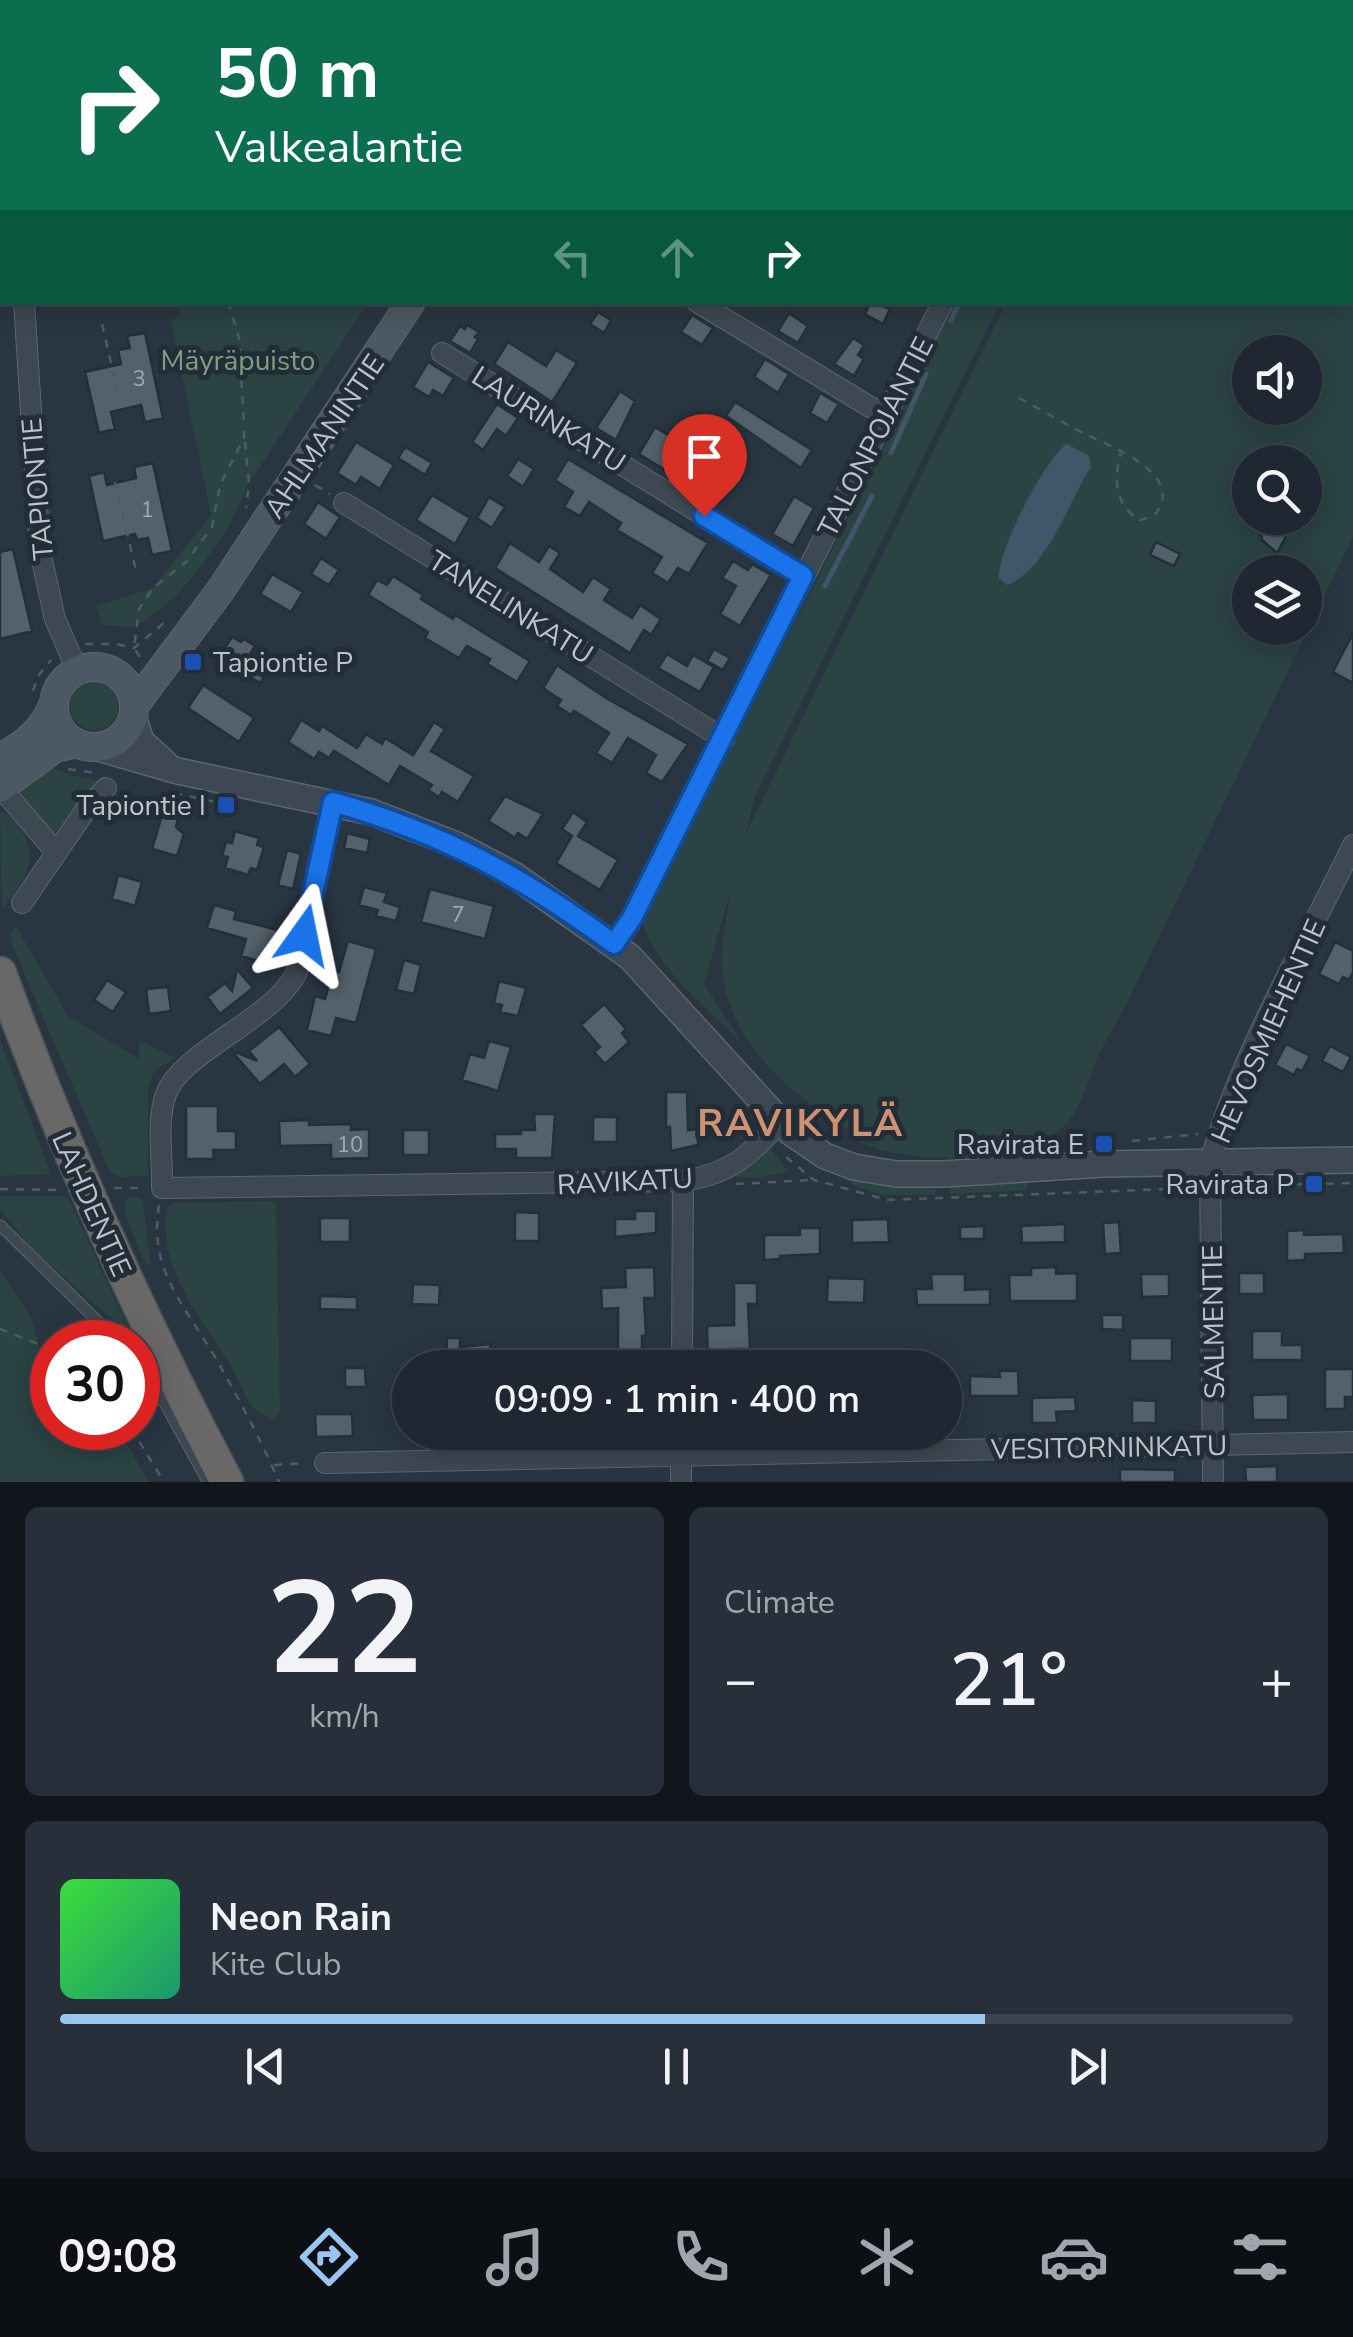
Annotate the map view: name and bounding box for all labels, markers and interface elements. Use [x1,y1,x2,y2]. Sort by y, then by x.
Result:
text: 50 m [215,26,379,122]
icon: right [50,40,180,170]
text: Valkealantie [215,117,463,178]
icon: left [545,230,600,285]
icon: ahead [650,230,705,285]
icon: right [755,230,810,285]
street label: TALONPOJANTIE [809,331,943,544]
map controls [1232,335,1322,645]
button: sound [1232,335,1322,425]
park label: Mäyräpuisto [161,342,315,380]
street label: AHLMANINTIE [256,347,394,526]
street label: LAURINKATU [465,358,632,482]
house number: 3 [132,364,146,394]
pin [662,414,747,517]
street label: TAPIONTIE [13,416,63,562]
icon: arrive [677,429,732,484]
button: search [1232,445,1322,535]
house number: 1 [140,495,154,525]
street label: TANELINKATU [421,542,600,674]
button: layers [1232,555,1322,645]
place label: Tapiontie P [213,644,353,682]
marker: Tapiontie P [182,651,204,673]
place label: Tapiontie I [77,787,206,825]
marker: Tapiontie I [215,794,237,816]
position arrow [252,883,356,987]
house number: 7 [451,900,465,930]
street label: HEVOSMIEHENTIE [1203,914,1335,1149]
district label: RAVIKYLÄ [697,1098,905,1149]
street label: LAHDENTIE [42,1126,140,1283]
place label: Ravirata E [957,1126,1084,1164]
house number: 10 [337,1130,363,1160]
marker: Ravirata E [1093,1133,1115,1155]
street label: RAVIKATU [556,1159,694,1205]
place label: Ravirata P [1165,1166,1294,1204]
marker: Ravirata P [1303,1173,1325,1195]
street label: SALMENTIE [1194,1245,1234,1399]
speed limit sign: 30 [30,1320,160,1450]
text: 09:09 · 1 min · 400 m [494,1374,860,1425]
street label: VESITORNINKATU [990,1427,1228,1469]
text: 22 [266,1541,423,1718]
text: Climate [724,1581,835,1624]
text: 21° [949,1629,1068,1731]
text: − [724,1643,757,1718]
text: + [1260,1643,1293,1718]
text: km/h [309,1695,380,1738]
text: Neon Rain [210,1892,392,1943]
text: Kite Club [210,1943,341,1986]
icon: previous [238,2039,293,2094]
icon: pause [649,2039,704,2094]
icon: next [1060,2039,1115,2094]
icon: directions [294,2222,364,2292]
icon: music [480,2222,550,2292]
icon: phone [666,2222,736,2292]
icon: climate [852,2222,922,2292]
icon: car [1039,2222,1109,2292]
icon: filters [1225,2222,1295,2292]
text: 09:08 [58,2227,177,2288]

